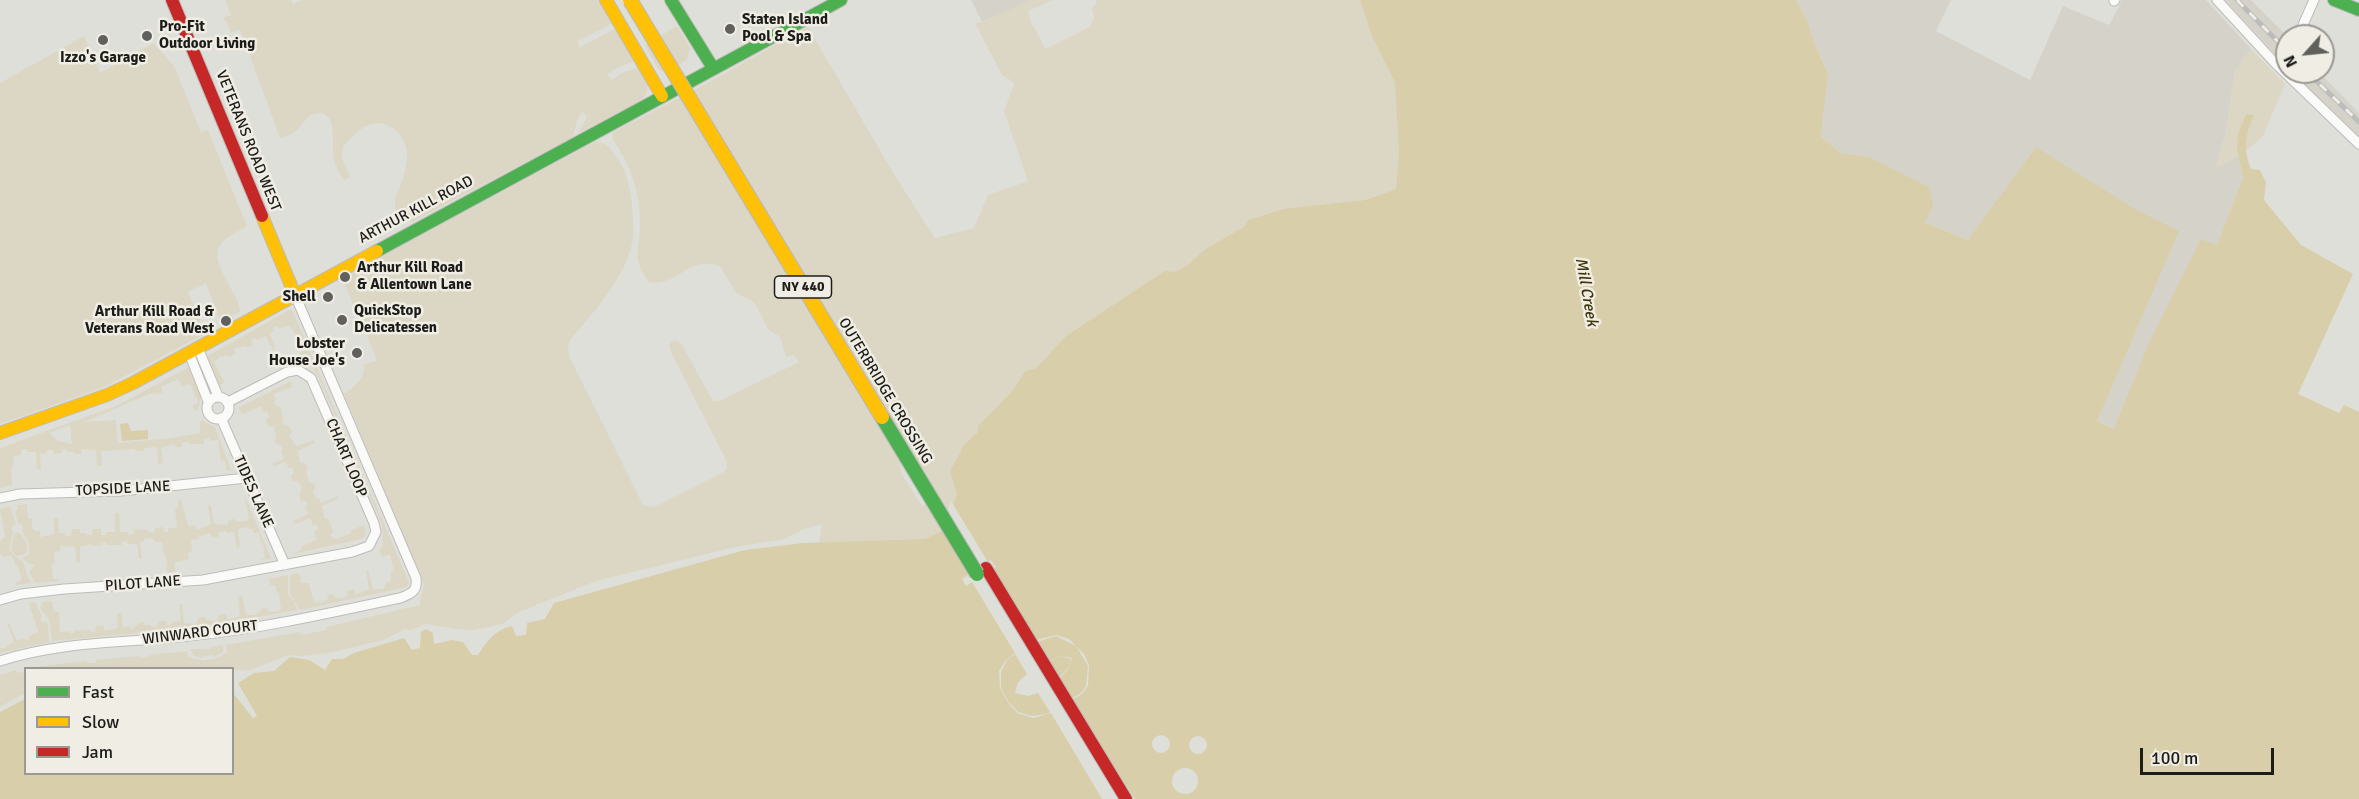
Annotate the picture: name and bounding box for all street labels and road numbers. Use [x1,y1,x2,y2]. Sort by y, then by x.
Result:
street label: VETERANS ROAD WEST [212,68,284,214]
street label: ARTHUR KILL ROAD [356,172,476,248]
road number: NY 440 [774,276,832,298]
street label: OUTERBRIDGE CROSSING [834,315,936,467]
street label: CHART LOOP [321,416,371,500]
street label: TIDES LANE [229,453,277,531]
street label: TOPSIDE LANE [75,478,171,500]
street label: PILOT LANE [104,572,182,596]
street label: WINWARD COURT [141,617,259,649]

